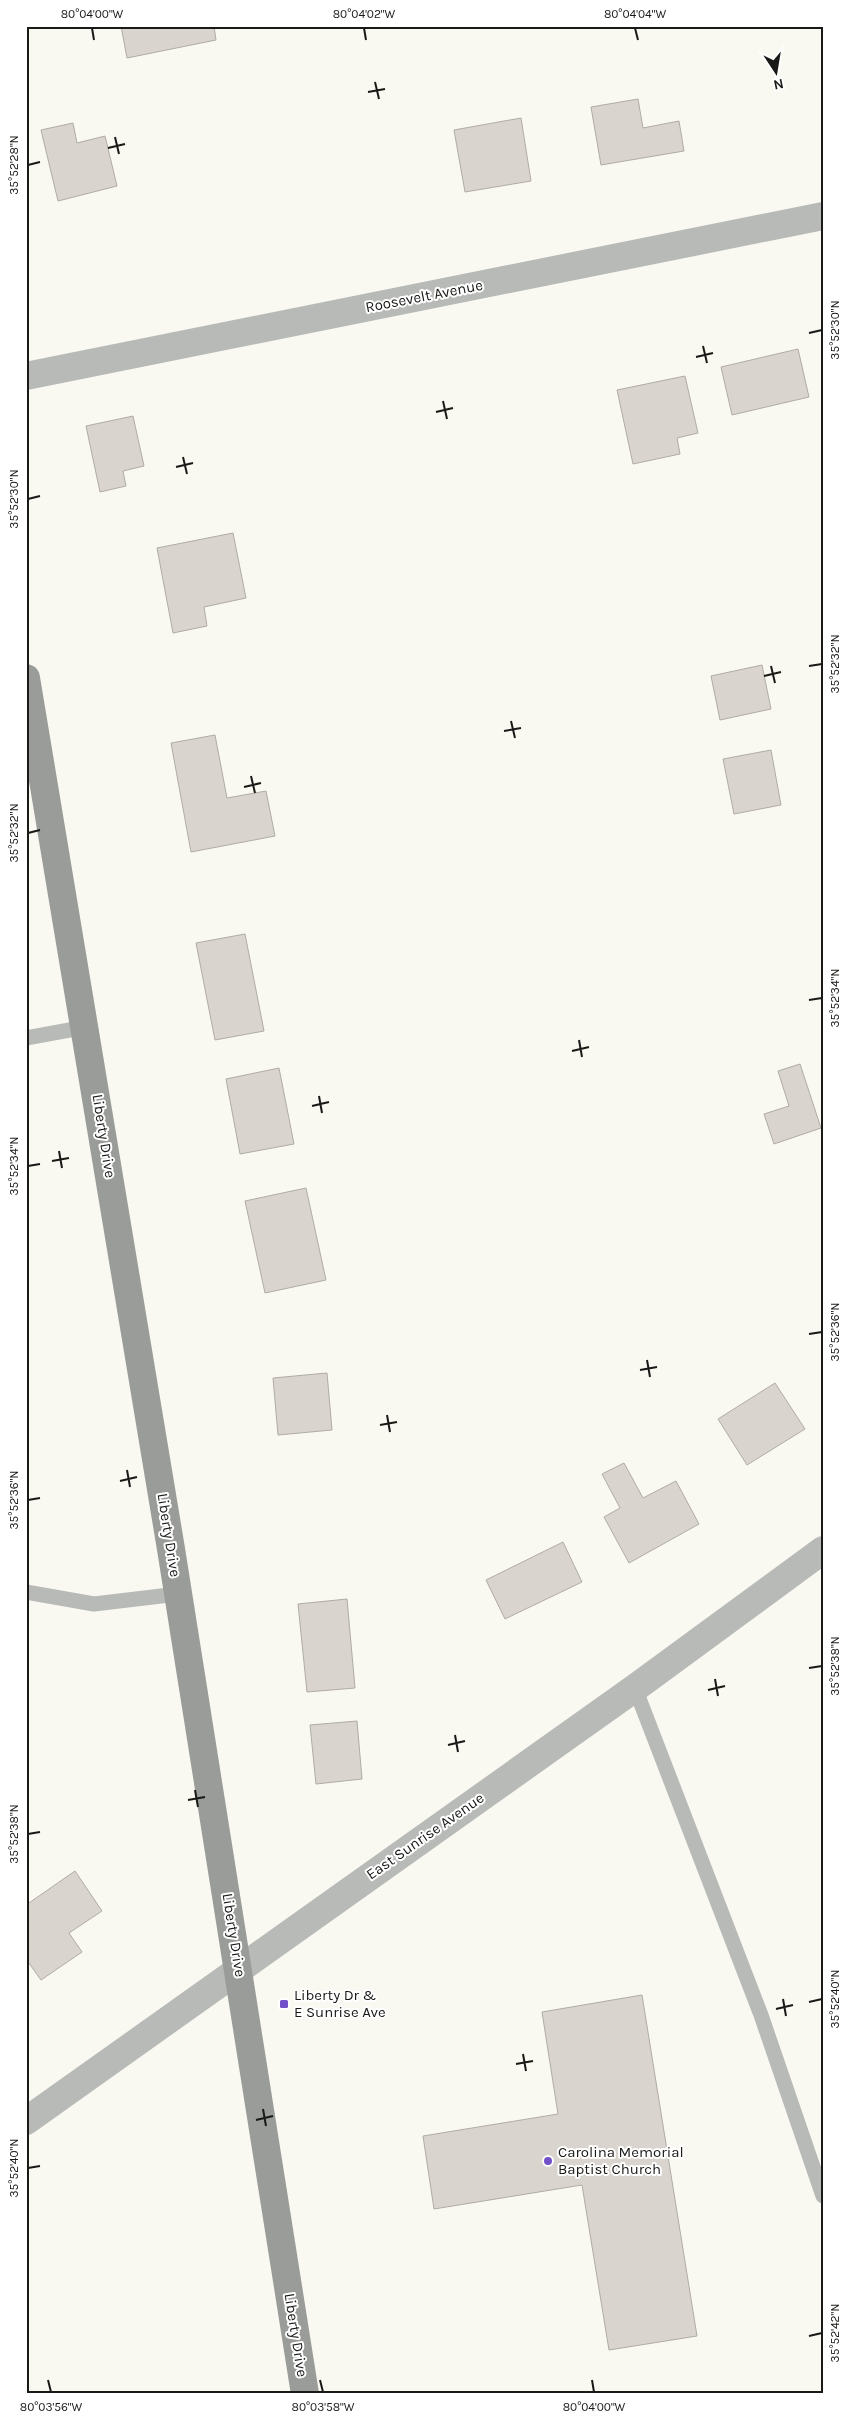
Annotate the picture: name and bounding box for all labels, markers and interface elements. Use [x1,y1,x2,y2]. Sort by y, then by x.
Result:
text: 80°04'00"W [61,7,124,21]
text: 80°04'02"W [333,7,396,21]
text: 80°04'04"W [604,7,666,21]
north arrow [752,48,802,98]
text: N [772,75,785,94]
text: 35°52'28"N [7,135,21,195]
street label: Roosevelt Avenue [364,276,484,316]
text: 35°52'30"N [828,300,842,360]
text: 35°52'30"N [7,469,21,529]
text: 35°52'32"N [828,634,842,694]
text: 35°52'32"N [7,803,21,863]
text: 35°52'34"N [828,969,842,1027]
street label: Liberty Drive [88,1093,120,1179]
text: 35°52'34"N [7,1137,21,1195]
text: 35°52'36"N [828,1302,842,1362]
text: 35°52'36"N [7,1470,21,1530]
street label: Liberty Drive [153,1492,185,1578]
text: 35°52'38"N [828,1636,842,1696]
street label: East Sunrise Avenue [363,1789,487,1883]
text: 35°52'38"N [7,1804,21,1864]
street label: Liberty Drive [218,1892,250,1978]
text: 35°52'40"N [828,1970,842,2029]
place label: Liberty Dr & E Sunrise Ave [294,1986,386,2021]
marker: Liberty Dr & E Sunrise Ave [278,1998,290,2010]
text: 35°52'40"N [7,2139,21,2198]
place label: Carolina Memorial Baptist Church [558,2143,684,2178]
marker: Carolina Memorial Baptist Church [542,2155,554,2167]
street label: Liberty Drive [280,2292,312,2378]
text: 35°52'42"N [828,2304,842,2362]
text: 80°03'56"W [20,2400,82,2414]
text: 80°03'58"W [292,2400,355,2414]
text: 80°04'00"W [563,2400,626,2414]

